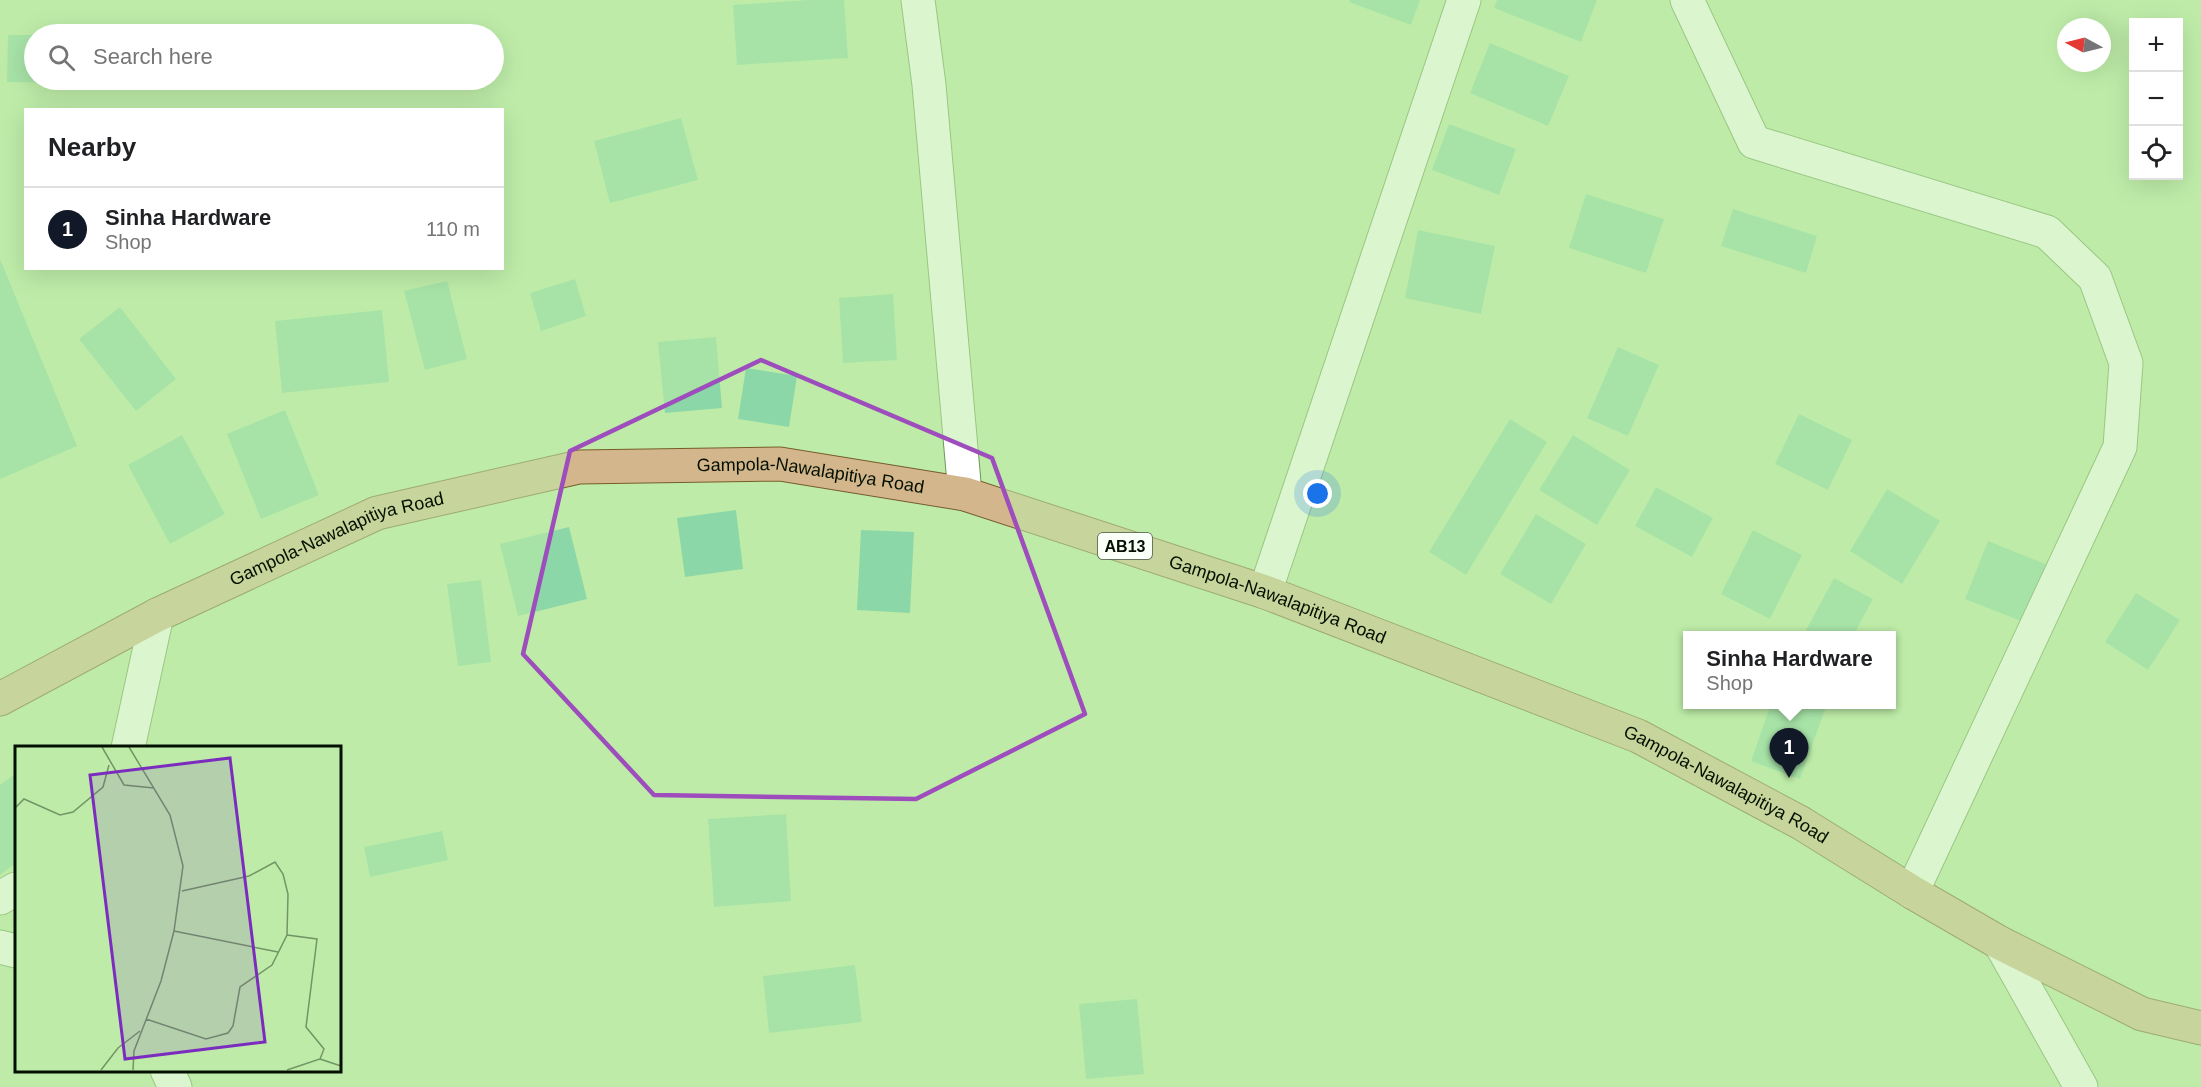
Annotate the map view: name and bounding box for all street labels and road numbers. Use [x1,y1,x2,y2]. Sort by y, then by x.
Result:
street label: Gampola-Nawalapitiya Road [696,453,926,497]
street label: Gampola-Nawalapitiya Road [227,488,446,590]
road number: AB13 [1098,533,1152,559]
street label: Gampola-Nawalapitiya Road [1166,551,1389,648]
street label: Gampola-Nawalapitiya Road [1621,722,1832,847]

